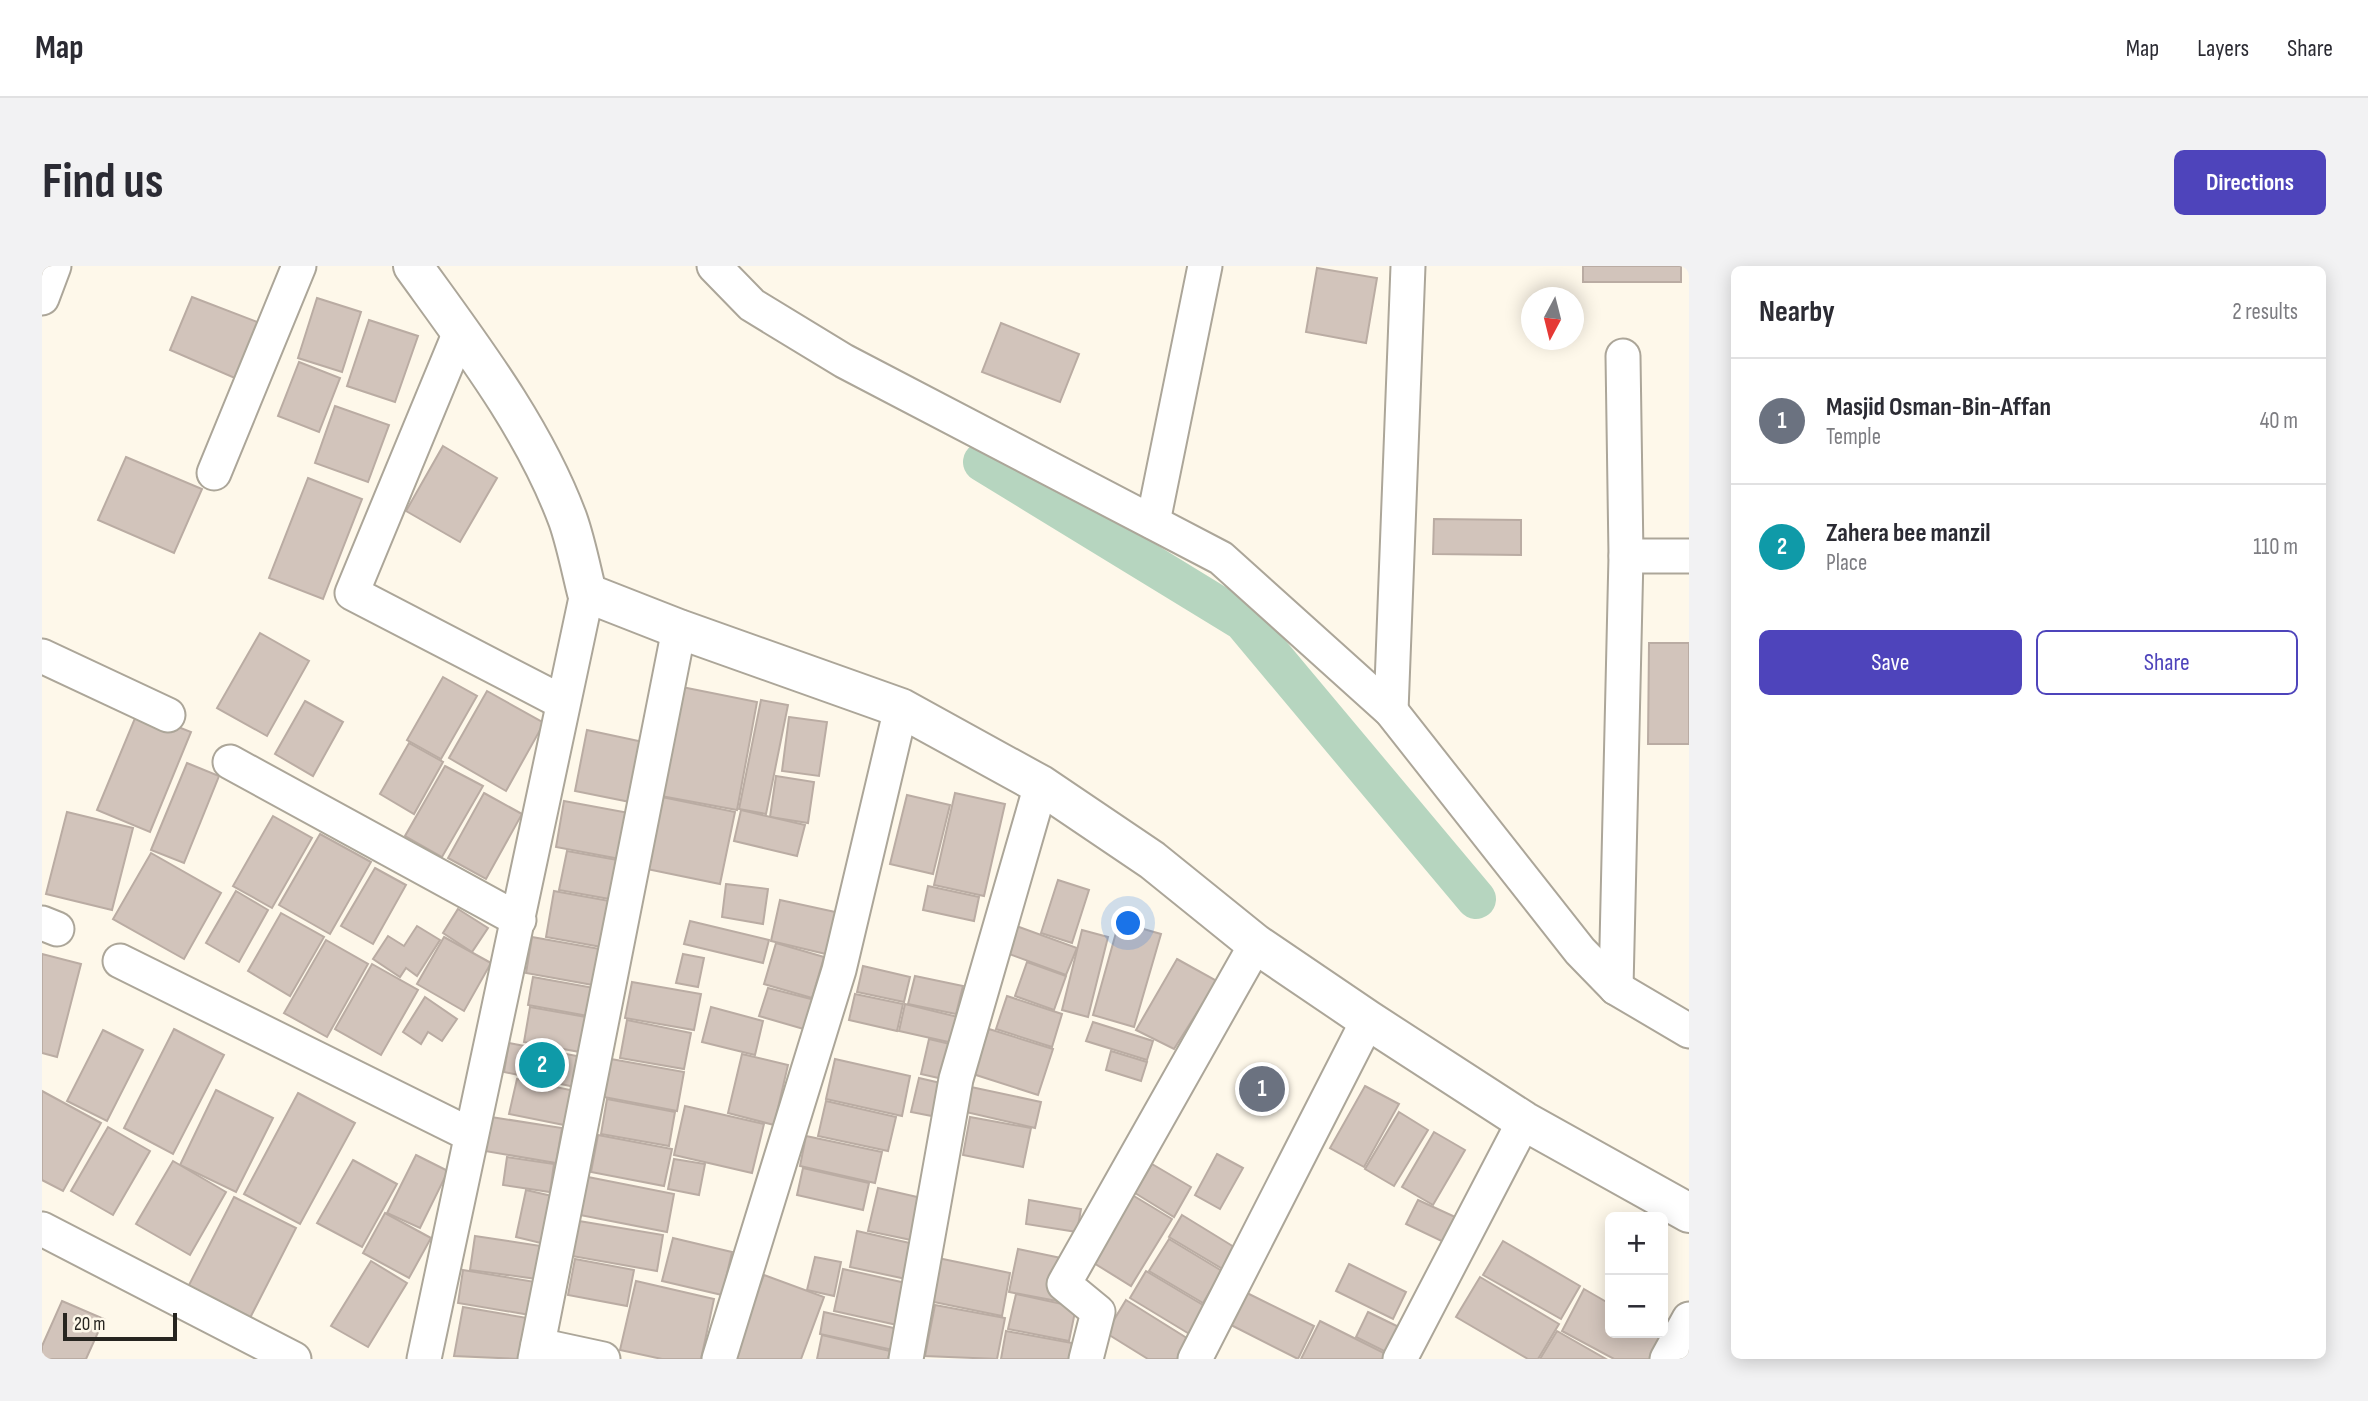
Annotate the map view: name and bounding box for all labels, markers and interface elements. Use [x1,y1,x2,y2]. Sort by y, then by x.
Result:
text: Map [35,28,84,68]
text: Map [2126,34,2159,63]
text: Layers [2197,34,2249,63]
text: Share [2287,34,2333,63]
button: Directions [2174,150,2326,215]
text: Find us [42,153,164,212]
north arrow [1521,287,1584,350]
text: Nearby [1759,294,1835,330]
text: 2 results [2232,298,2298,326]
text: Masjid Osman-Bin-Affan [1826,392,2051,423]
text: 1 [1777,407,1787,435]
text: 40 m [2260,407,2298,435]
text: Temple [1826,423,1881,451]
text: Zahera bee manzil [1826,518,1991,549]
text: 2 [1777,533,1787,561]
text: 110 m [2253,533,2298,561]
text: Place [1826,549,1867,577]
button: Save [1759,630,2022,695]
button: Share [2036,630,2298,695]
your location [1111,906,1145,940]
pin: 2 [519,1039,565,1091]
pin: 1 [1239,1063,1285,1115]
map controls [1605,1212,1668,1338]
button: + [1605,1212,1668,1275]
button: − [1605,1275,1668,1338]
scale bar [63,1310,177,1342]
text: 20 m [74,1313,106,1336]

